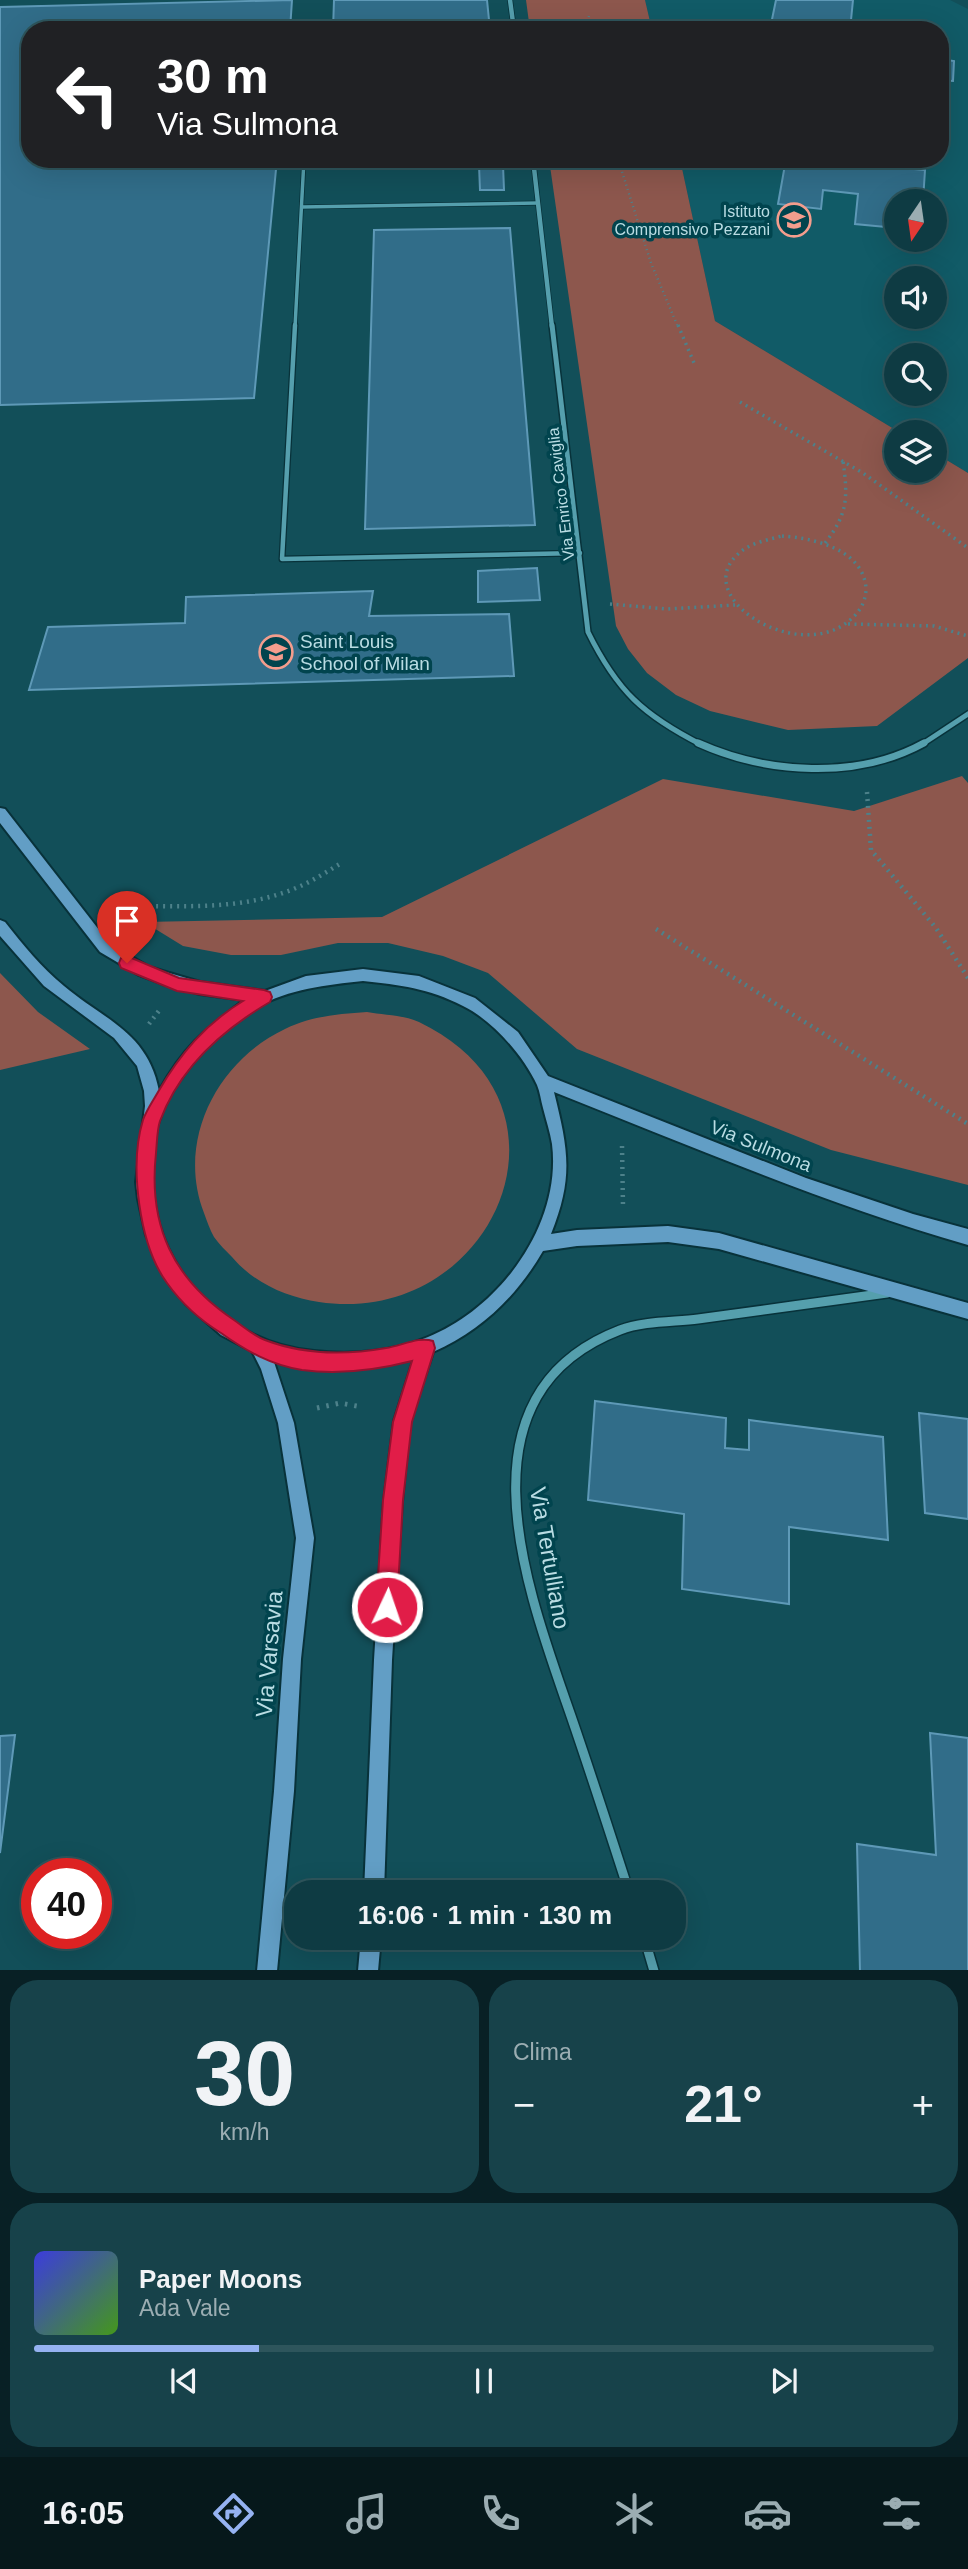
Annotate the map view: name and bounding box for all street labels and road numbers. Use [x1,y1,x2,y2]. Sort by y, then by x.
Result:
street label: Via Enrico Caviglia [544,426,578,562]
street label: Via Sulmona [707,1116,815,1176]
street label: Via Tertulliano [525,1485,575,1631]
street label: Via Varsavia [251,1589,288,1718]

